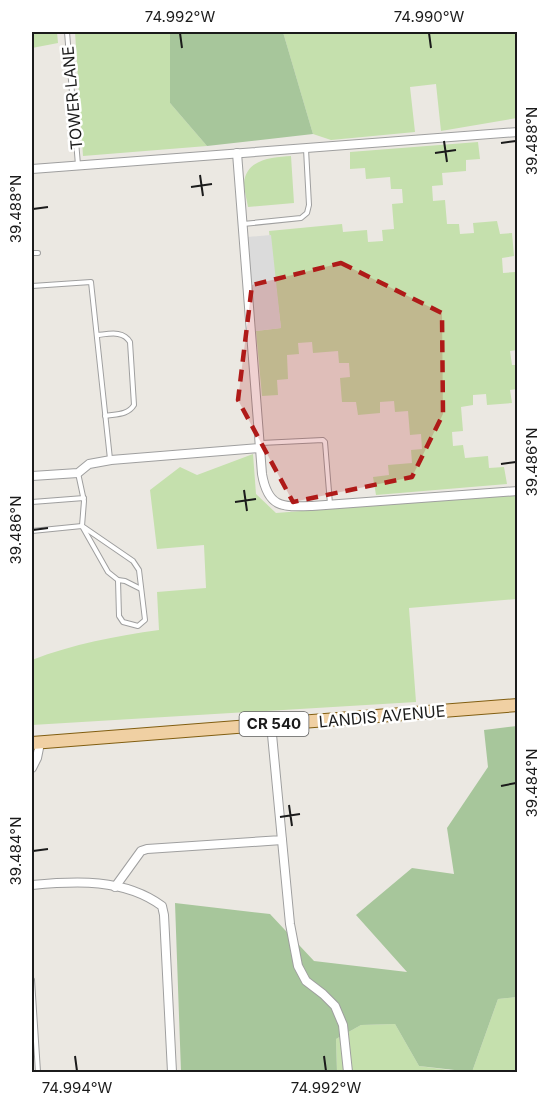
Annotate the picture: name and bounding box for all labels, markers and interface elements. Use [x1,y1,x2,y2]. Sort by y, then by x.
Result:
text: 74.992°W [145,7,215,26]
text: 74.990°W [394,7,465,26]
street label: TOWER LANE [58,45,86,151]
text: 39.488°N [522,107,541,175]
text: 39.488°N [6,175,25,243]
text: 39.486°N [522,428,541,496]
text: 39.486°N [6,496,25,564]
street label: LANDIS AVENUE [318,701,446,731]
road number: CR 540 [240,712,308,736]
text: 39.484°N [522,748,541,818]
text: 39.484°N [6,816,25,886]
text: 74.994°W [42,1078,113,1097]
text: 74.992°W [291,1078,361,1097]

